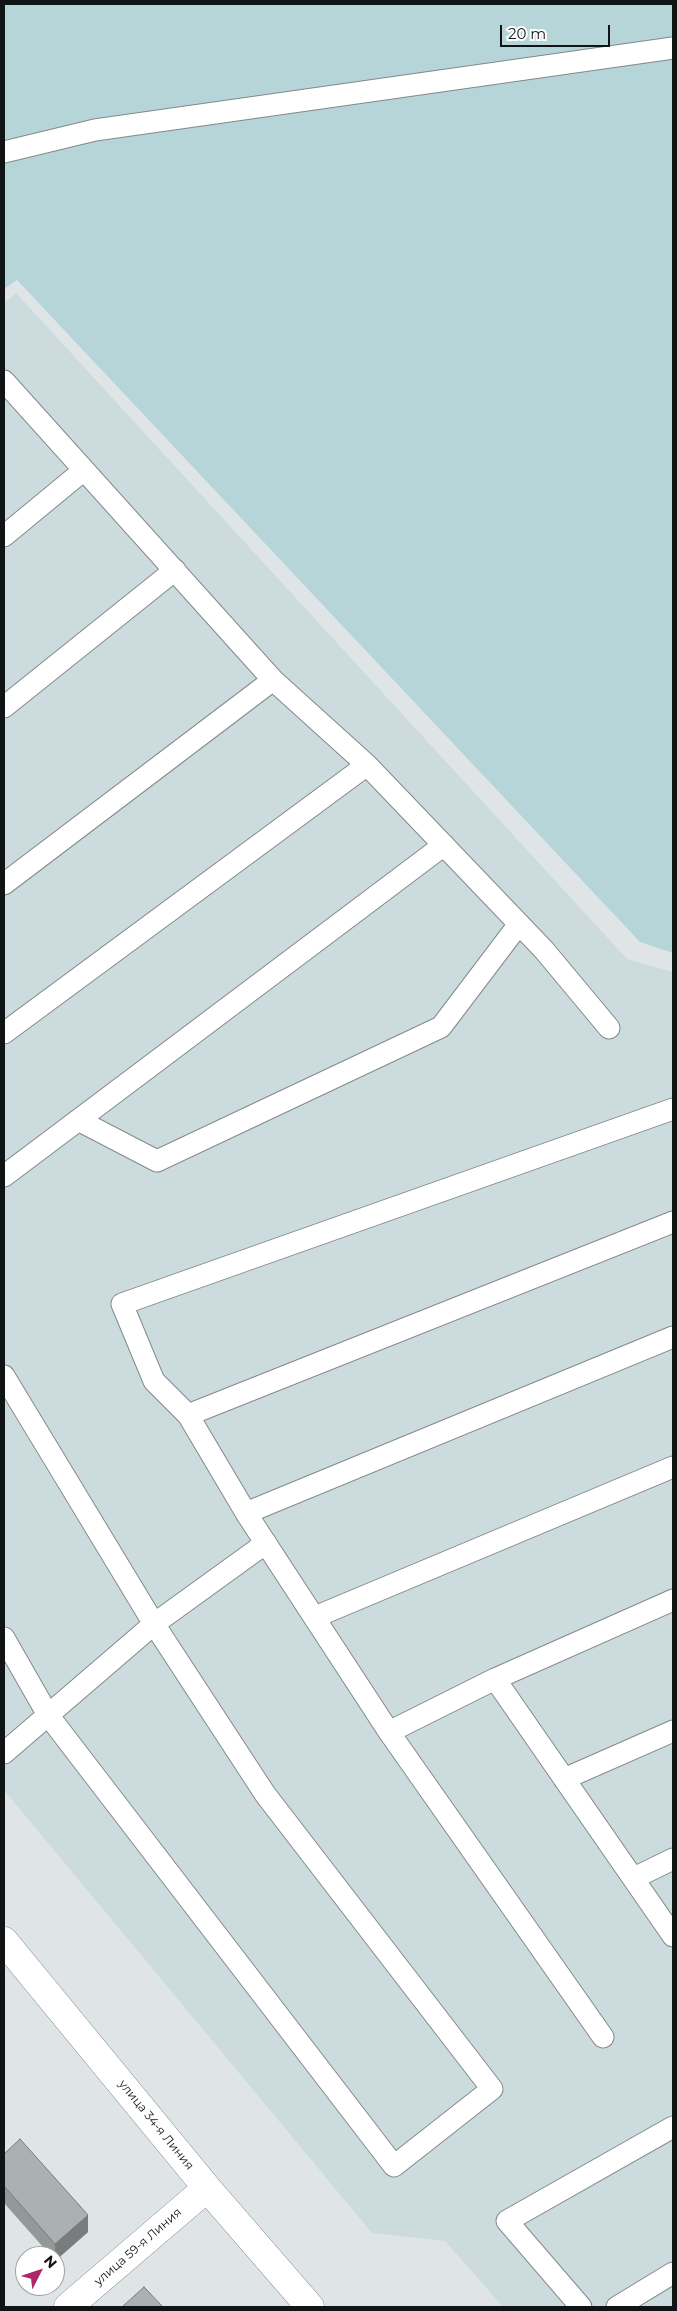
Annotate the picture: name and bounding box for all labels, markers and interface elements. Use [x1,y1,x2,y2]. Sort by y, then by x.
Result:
scale bar [502,15,612,47]
text: 20 m [508,24,546,43]
street label: улица 34-я Линия [115,2077,197,2173]
street label: улица 59-я Линия [91,2205,185,2289]
north arrow [15,2246,65,2296]
text: N [40,2252,61,2272]

